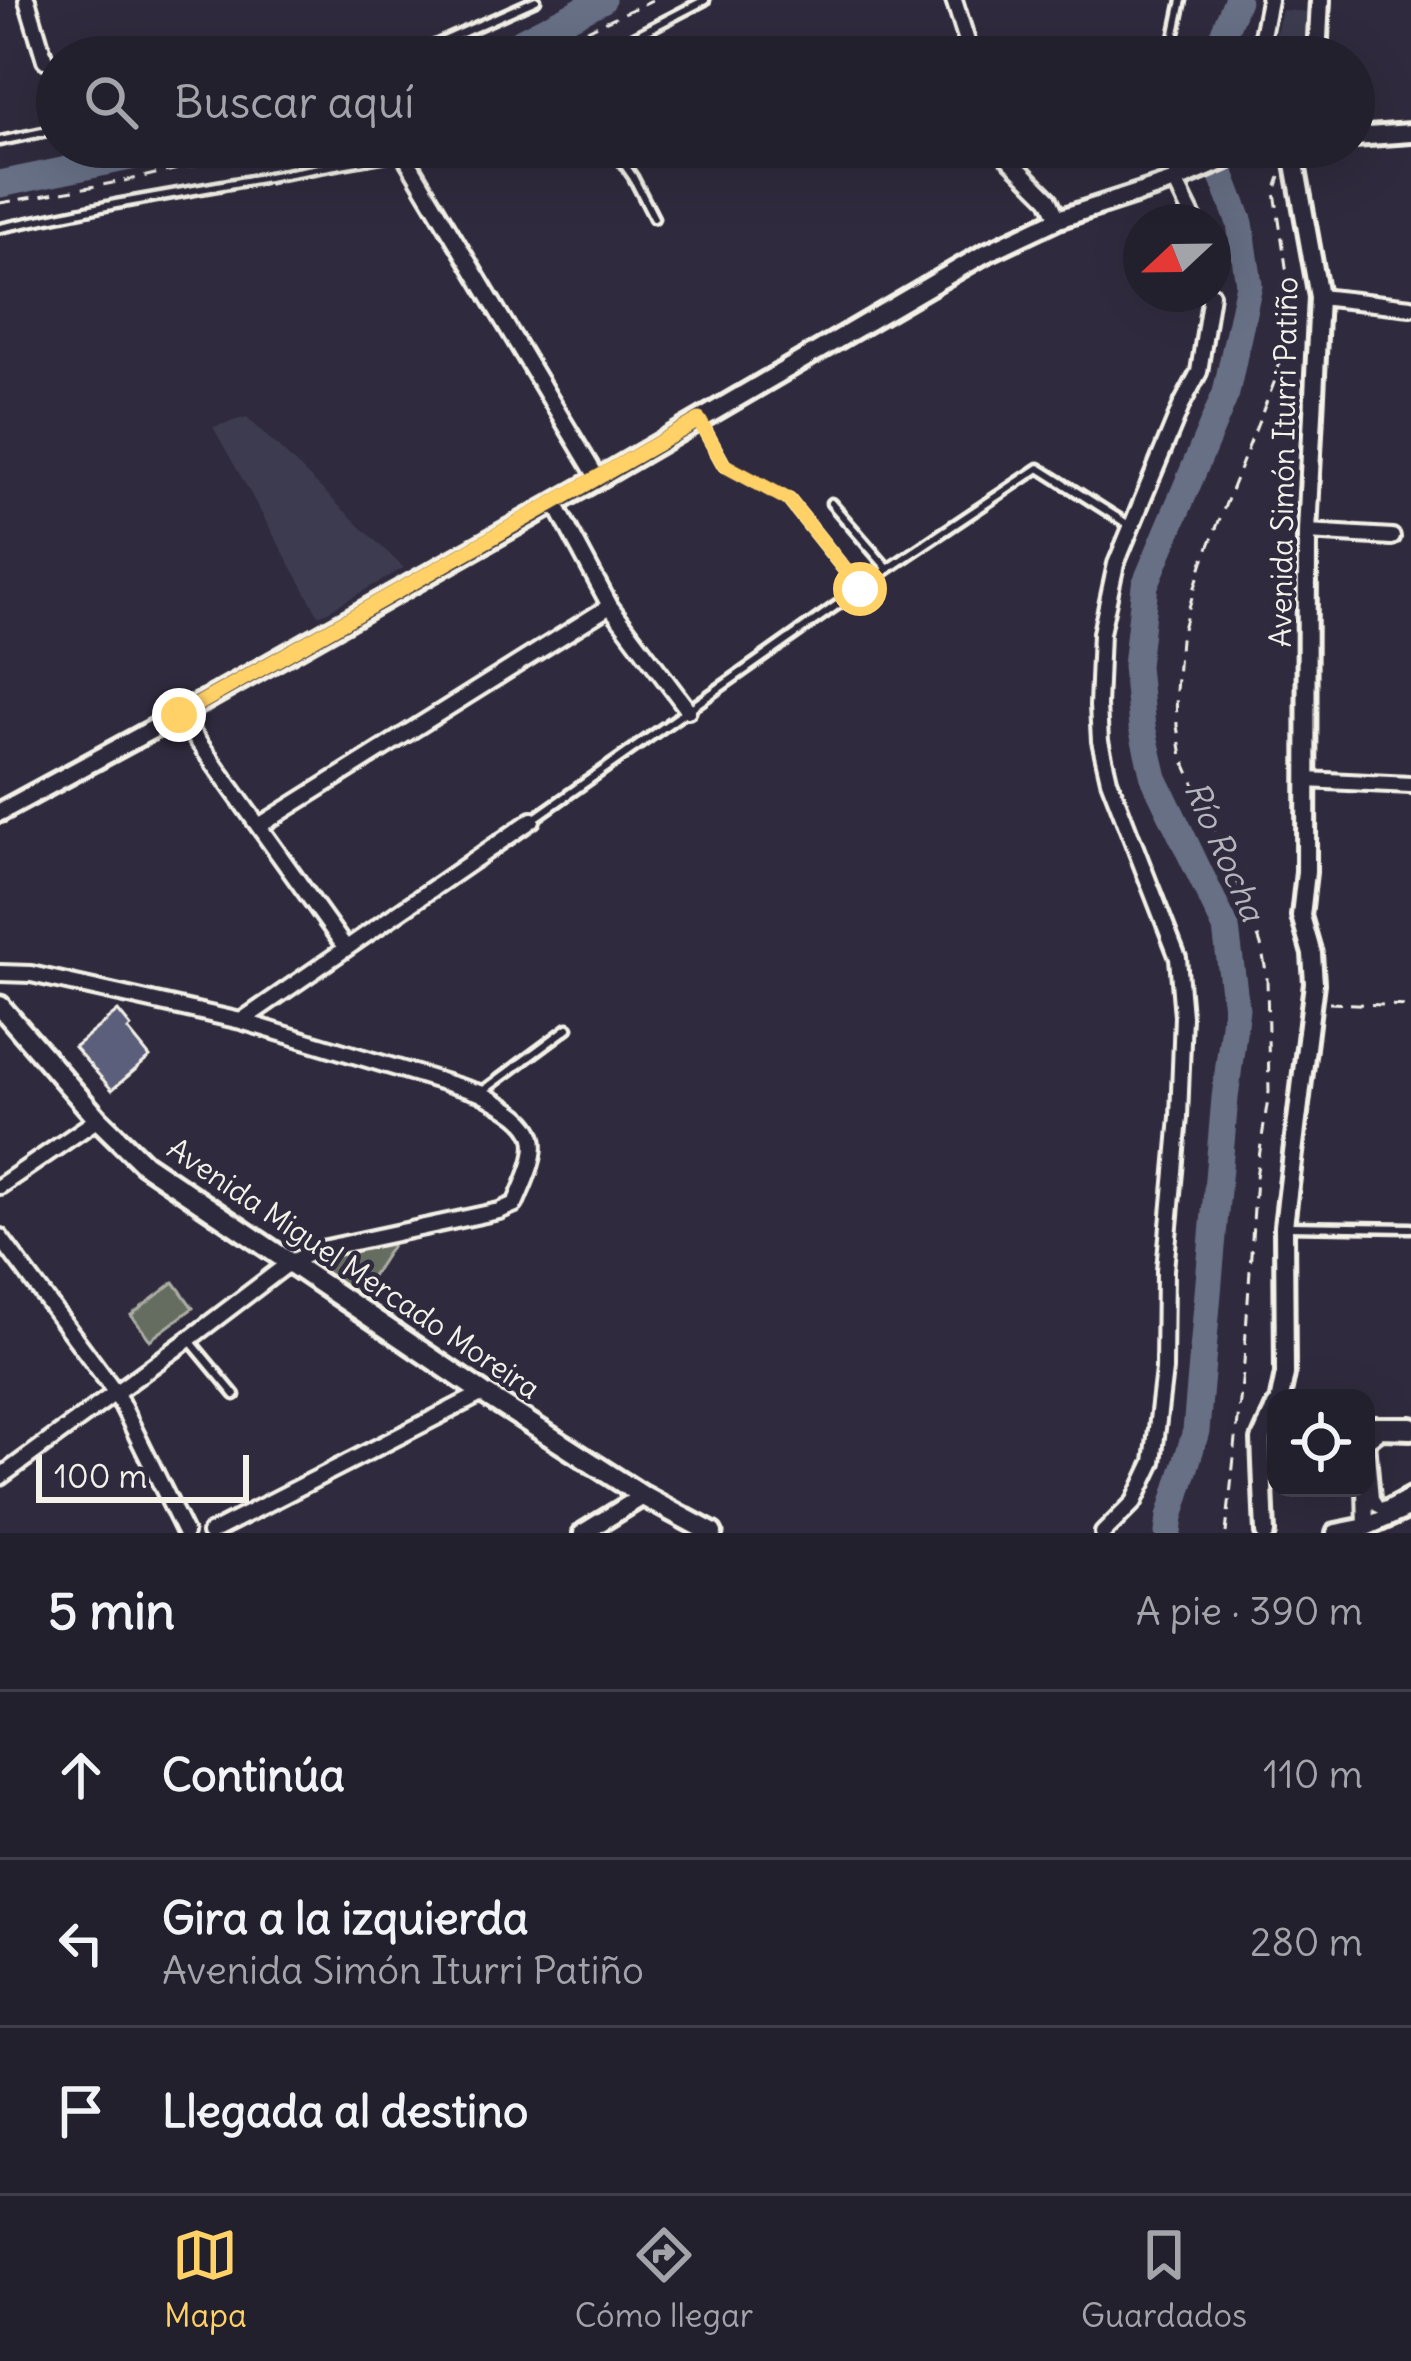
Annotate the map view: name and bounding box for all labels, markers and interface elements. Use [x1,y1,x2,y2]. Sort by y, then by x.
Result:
search box [36,36,1375,168]
icon: search [78,69,144,135]
text: Buscar aquí [174,74,414,130]
north arrow [1123,204,1231,312]
street label: Avenida Simón Iturri Patiño [1261,276,1305,648]
route start [833,562,887,616]
route end [152,688,206,742]
water label: Río Rocha [1176,775,1275,929]
street label: Avenida Miguel Mercado Moreira [161,1129,547,1407]
map controls [1267,1389,1375,1497]
button: locate [1267,1389,1375,1497]
scale bar [36,1449,249,1502]
text: 100 m [54,1455,147,1497]
text: 5 min [48,1579,175,1643]
text: A pie · 390 m [1136,1587,1363,1636]
icon: ahead [48,1742,114,1808]
text: Continúa [162,1747,345,1803]
text: 110 m [1263,1750,1363,1799]
text: Gira a la izquierda [162,1890,529,1946]
icon: left [48,1910,114,1976]
text: 280 m [1250,1918,1363,1967]
text: Avenida Simón Iturri Patiño [162,1946,644,1995]
icon: arrive [48,2078,114,2144]
text: Llegada al destino [162,2083,528,2139]
tab: Mapa [164,2222,247,2336]
tab: Cómo llegar [575,2222,753,2336]
tab: Guardados [1081,2222,1247,2336]

